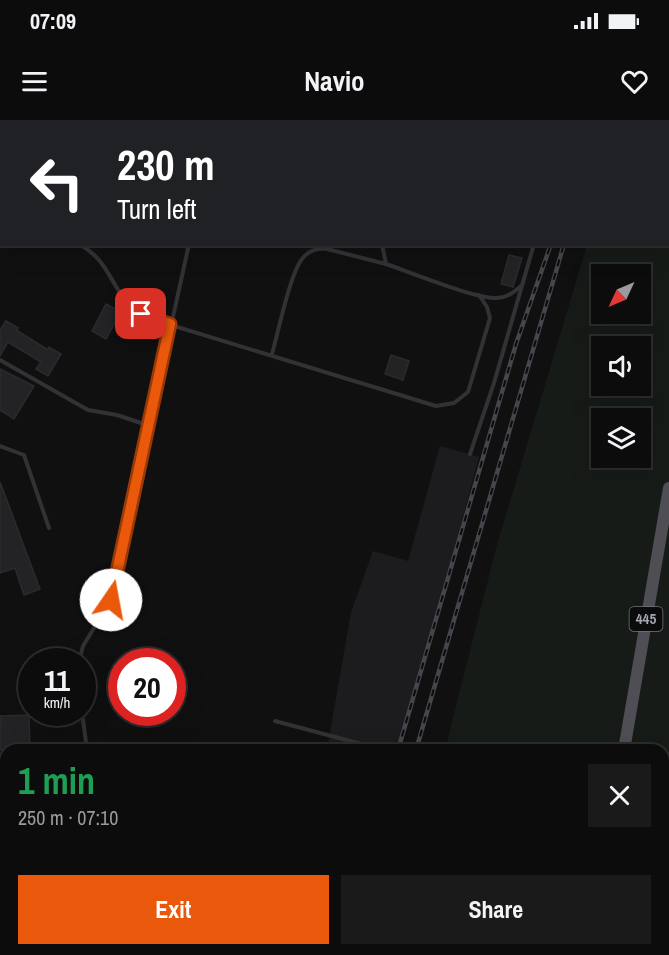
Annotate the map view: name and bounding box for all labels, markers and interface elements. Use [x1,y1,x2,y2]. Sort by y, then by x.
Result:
text: 07:09 [30,6,76,36]
text: Navio [304,63,365,99]
icon: menu [18,65,51,98]
icon: heart [618,65,651,98]
text: 230 m [117,137,215,193]
icon: left [18,144,96,222]
text: Turn left [117,191,196,227]
north arrow [591,264,651,324]
map controls [591,264,651,468]
pin [115,288,166,339]
icon: arrive [124,297,157,330]
button: sound [591,336,651,396]
button: layers [591,408,651,468]
position arrow [79,568,143,632]
road number: 445 [630,607,662,631]
speed limit sign: 20 [108,648,186,726]
text: 11 [44,660,70,700]
text: km/h [44,692,70,713]
text: 1 min [18,757,95,805]
button: close [588,764,651,827]
text: 250 m · 07:10 [18,804,118,831]
button: Exit [18,875,329,944]
button: Share [341,875,651,944]

